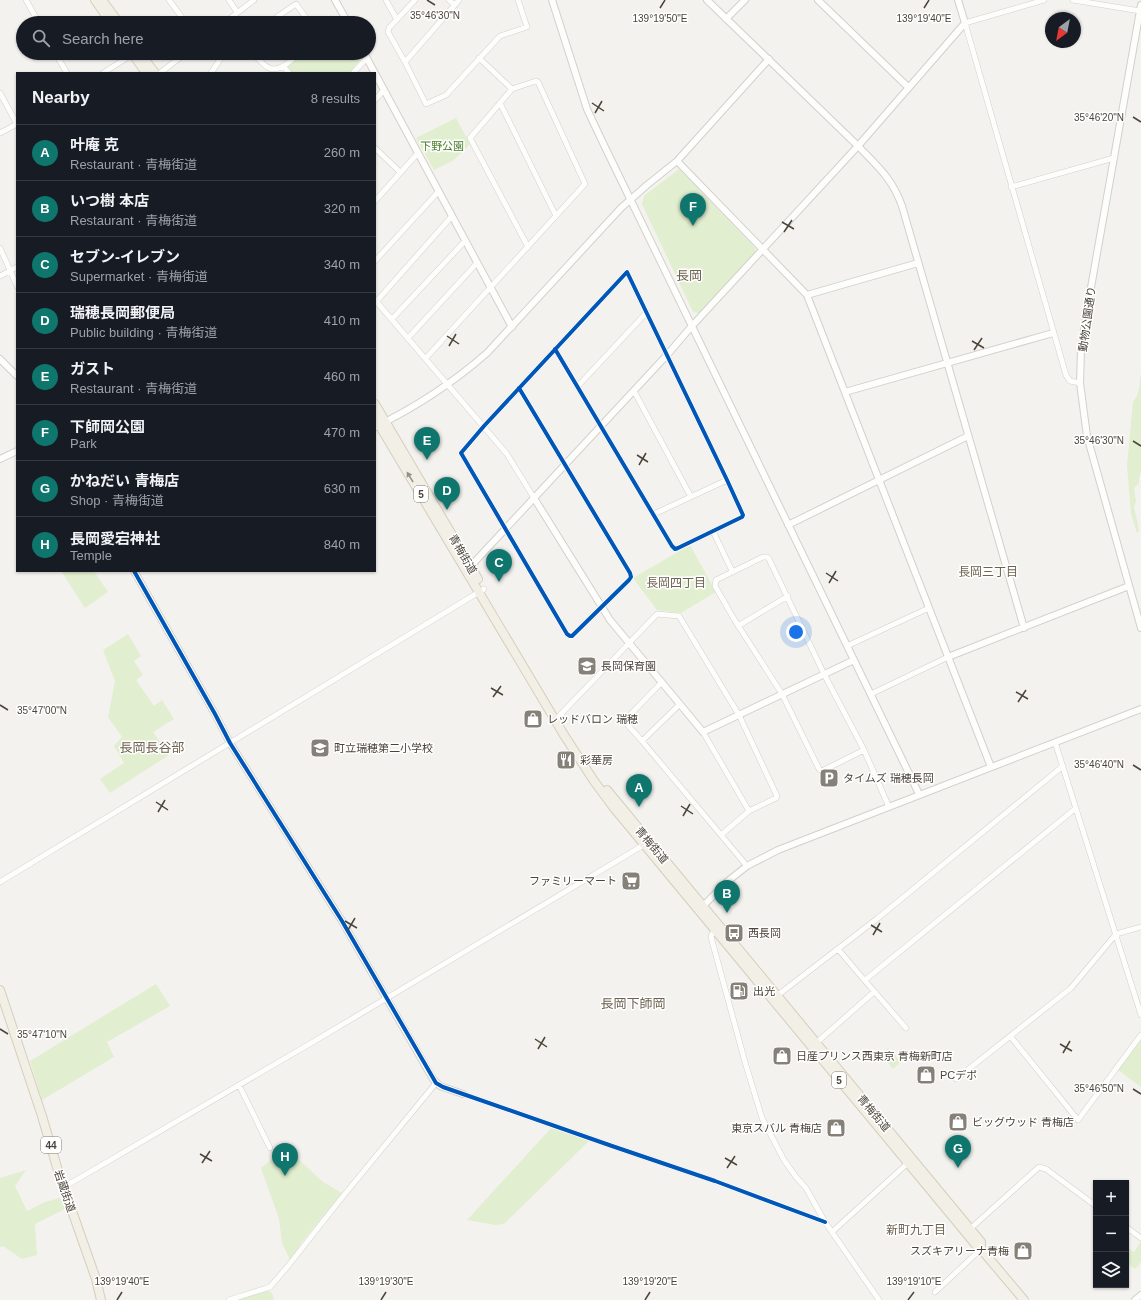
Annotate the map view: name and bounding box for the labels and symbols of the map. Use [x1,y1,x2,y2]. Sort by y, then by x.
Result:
text: 35°46'30"N [410,10,460,21]
north arrow [1045,12,1081,48]
text: 139°19'50"E [632,13,688,24]
text: 139°19'40"E [896,13,952,24]
text: 35°46'20"N [1074,112,1124,123]
park label: 下野公園 [420,140,464,152]
pin: F [680,193,706,226]
district label: 長岡 [676,268,702,283]
street label: 動物公園通り [1076,285,1098,353]
pin: E [414,427,440,460]
text: 35°46'30"N [1074,435,1124,446]
one-way arrow [407,471,414,483]
pin: D [434,477,460,510]
road number: 5 [414,486,428,502]
street label: 青梅街道 [447,532,479,576]
pin: C [486,549,512,582]
district label: 長岡三丁目 [958,565,1018,579]
district label: 長岡四丁目 [646,576,706,590]
your location [786,622,806,642]
school or university icon: 長岡保育園 [576,655,598,677]
place label: 長岡保育園 [601,660,656,672]
text: 35°47'00"N [17,705,67,716]
shop icon: レッドバロン 瑞穂 [522,708,544,730]
place label: レッドバロン 瑞穂 [547,713,638,725]
school or university icon: 町立瑞穂第二小学校 [309,737,331,759]
district label: 長岡長谷部 [119,740,185,755]
place label: 町立瑞穂第二小学校 [334,742,433,754]
restaurant icon: 彩華房 [555,749,577,771]
place label: 彩華房 [580,754,613,766]
text: 35°46'40"N [1074,759,1124,770]
parking icon: タイムズ 瑞穂長岡 [818,767,840,789]
place label: タイムズ 瑞穂長岡 [843,772,934,784]
pin: A [626,774,652,807]
street label: 青梅街道 [633,824,671,866]
supermarket icon: ファミリーマート [620,870,642,892]
place label: ファミリーマート [529,875,617,887]
pin: B [714,880,740,913]
bus stop icon: 西長岡 [723,922,745,944]
place label: 西長岡 [748,927,781,939]
fuel station icon: 出光 [728,980,750,1002]
place label: 出光 [753,985,775,997]
district label: 長岡下師岡 [600,996,666,1011]
text: 35°47'10"N [17,1029,67,1040]
shop icon: 日産プリンス西東京 青梅新町店 [771,1045,793,1067]
place label: 日産プリンス西東京 青梅新町店 [796,1050,953,1062]
shop icon: PCデポ [915,1064,937,1086]
place label: PCデポ [940,1069,977,1081]
road number: 5 [832,1072,846,1088]
text: 35°46'50"N [1074,1083,1124,1094]
street label: 青梅街道 [855,1092,893,1134]
shop icon: ビッグウッド 青梅店 [947,1111,969,1133]
place label: ビッグウッド 青梅店 [972,1116,1074,1128]
shop icon: 東京スバル 青梅店 [825,1117,847,1139]
place label: 東京スバル 青梅店 [731,1122,822,1134]
pin: G [945,1135,971,1168]
road number: 44 [41,1137,61,1153]
pin: H [272,1143,298,1176]
street label: 岩蔵街道 [52,1168,78,1214]
district label: 新町九丁目 [886,1223,946,1237]
shop icon: スズキアリーナ青梅 [1012,1240,1034,1262]
place label: スズキアリーナ青梅 [910,1245,1009,1257]
text: 139°19'40"E [94,1276,150,1287]
text: 139°19'30"E [358,1276,414,1287]
text: 139°19'20"E [622,1276,678,1287]
text: 139°19'10"E [886,1276,942,1287]

